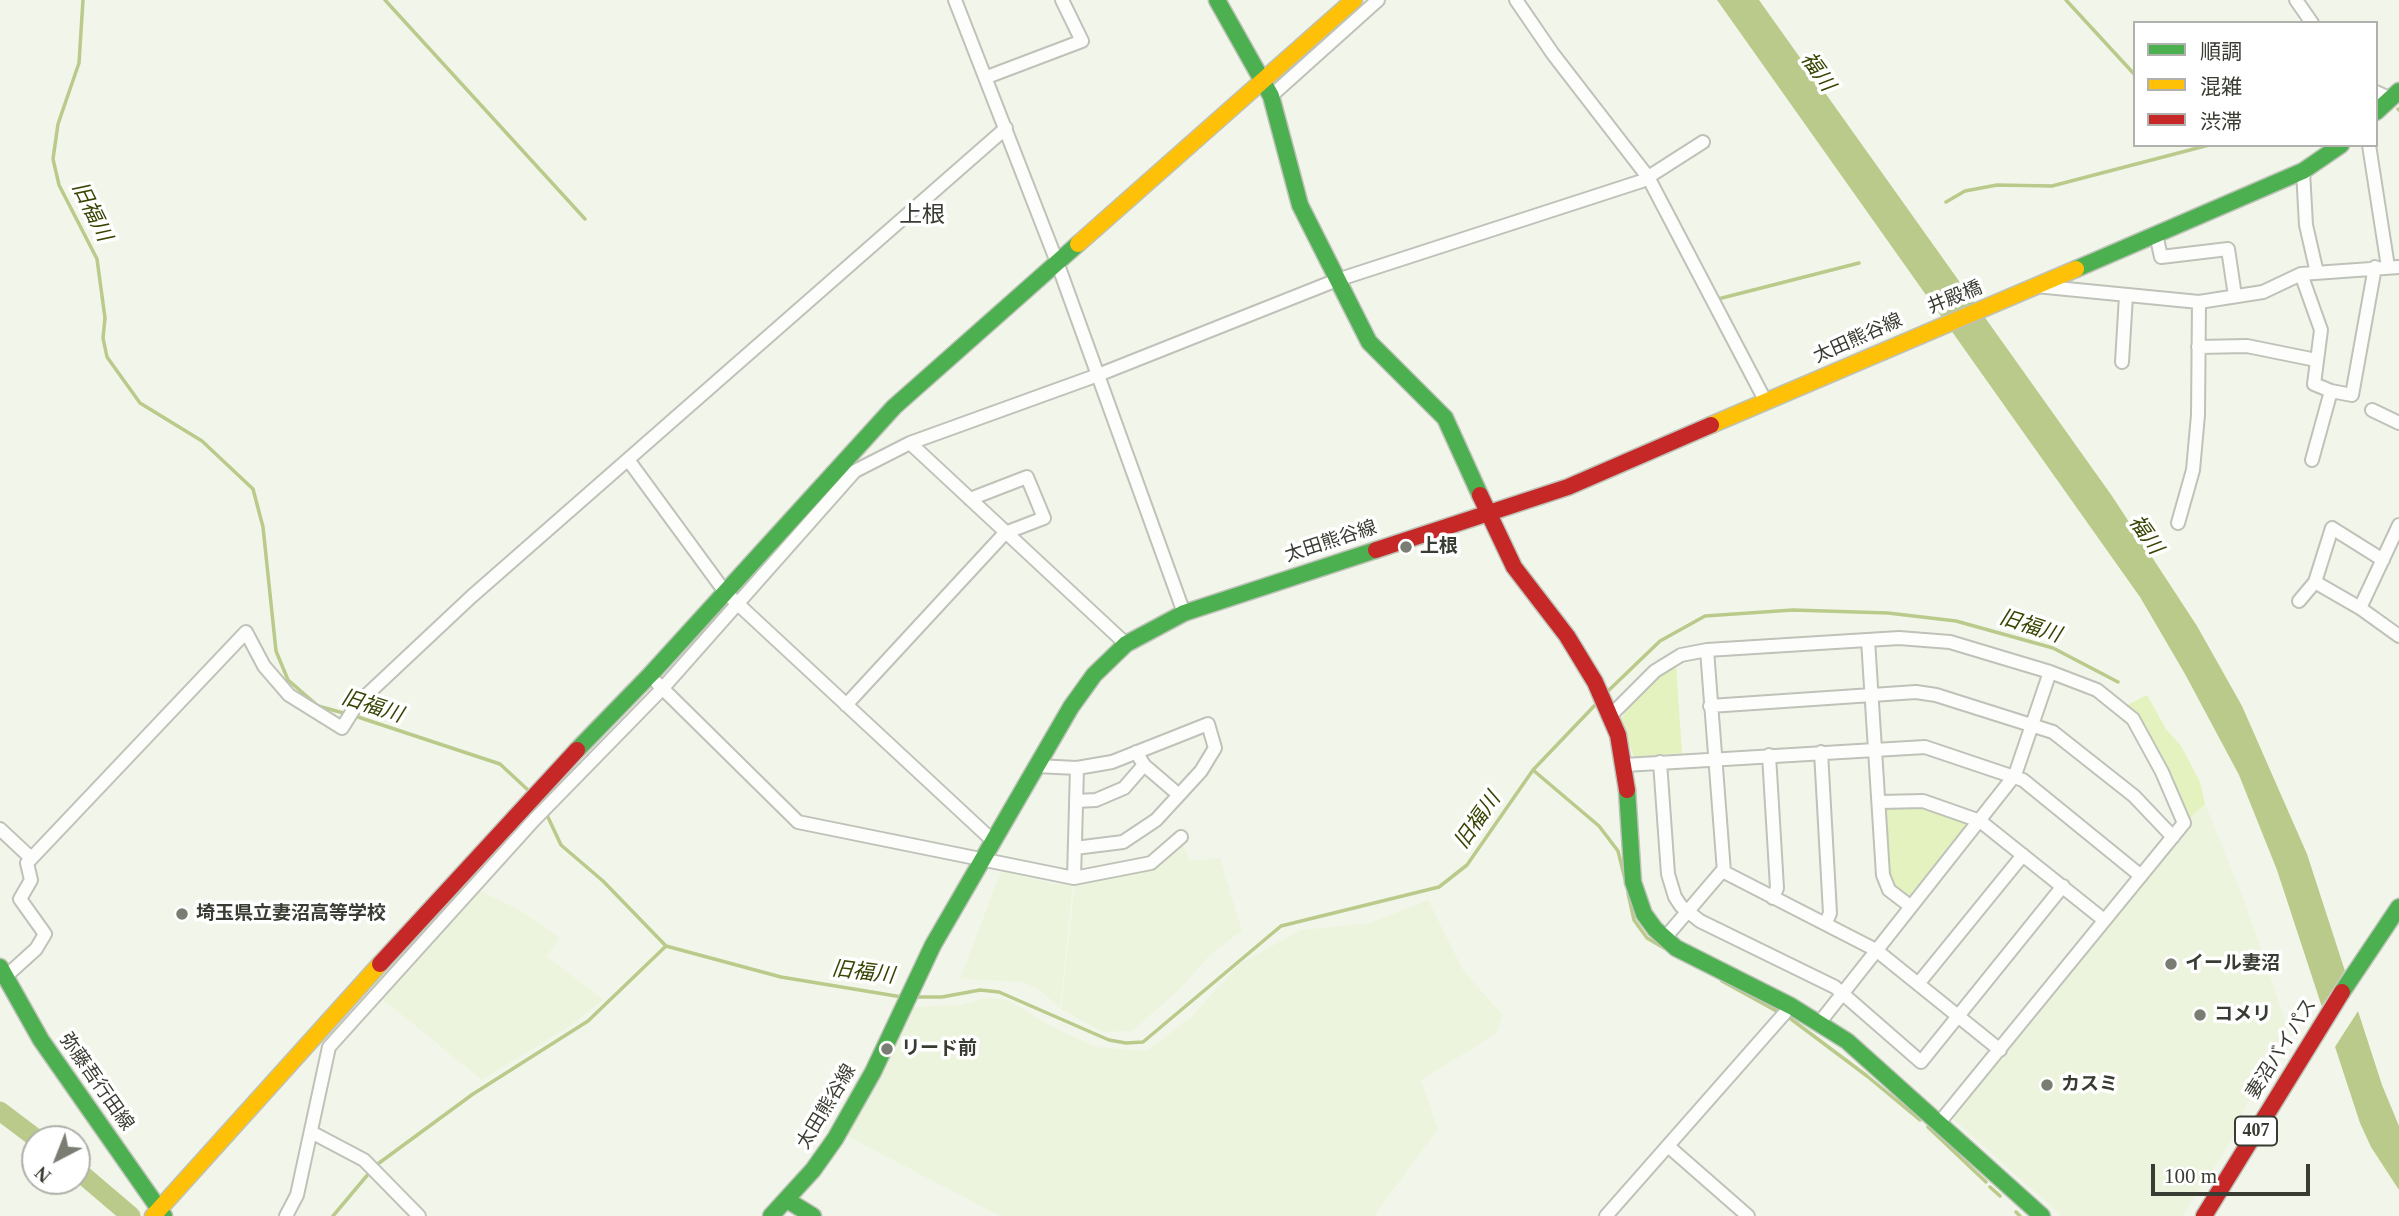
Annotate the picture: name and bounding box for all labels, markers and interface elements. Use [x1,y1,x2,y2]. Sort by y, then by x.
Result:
legend [2133,21,2378,147]
text: 順調 [2200,40,2242,64]
water label: 福川 [1795,48,1839,96]
text: 混雑 [2200,75,2242,99]
text: 渋滞 [2200,110,2242,134]
water label: 旧福川 [66,178,116,246]
district label: 上根 [899,202,945,230]
street label: 井殿橋 [1924,277,1986,319]
street label: 太田熊谷線 [1810,309,1906,369]
water label: 福川 [2123,511,2167,559]
street label: 太田熊谷線 [1282,516,1380,568]
place label: 上根 [1420,536,1458,558]
marker: 上根 [1398,539,1414,555]
water label: 旧福川 [1996,605,2064,649]
water label: 旧福川 [338,685,406,729]
water label: 旧福川 [1450,788,1506,854]
place label: 埼玉県立妻沼高等学校 [196,903,386,925]
marker: 埼玉県立妻沼高等学校 [174,906,190,922]
place label: イール妻沼 [2185,953,2280,975]
marker: イール妻沼 [2163,956,2179,972]
water label: 旧福川 [830,957,896,989]
street label: 妻沼バイパス [2242,995,2322,1103]
place label: コメリ [2214,1004,2271,1026]
marker: コメリ [2192,1007,2208,1023]
street label: 弥藤吾行田線 [54,1029,138,1135]
place label: リード前 [901,1038,977,1060]
marker: リード前 [879,1041,895,1057]
street label: 太田熊谷線 [793,1060,861,1154]
place label: カスミ [2061,1074,2118,1096]
marker: カスミ [2039,1077,2055,1093]
road number: 407 [2235,1116,2277,1146]
north arrow [21,1125,91,1195]
scale bar [2154,1150,2313,1194]
text: N [31,1162,55,1187]
text: 100 m [2164,1164,2217,1188]

